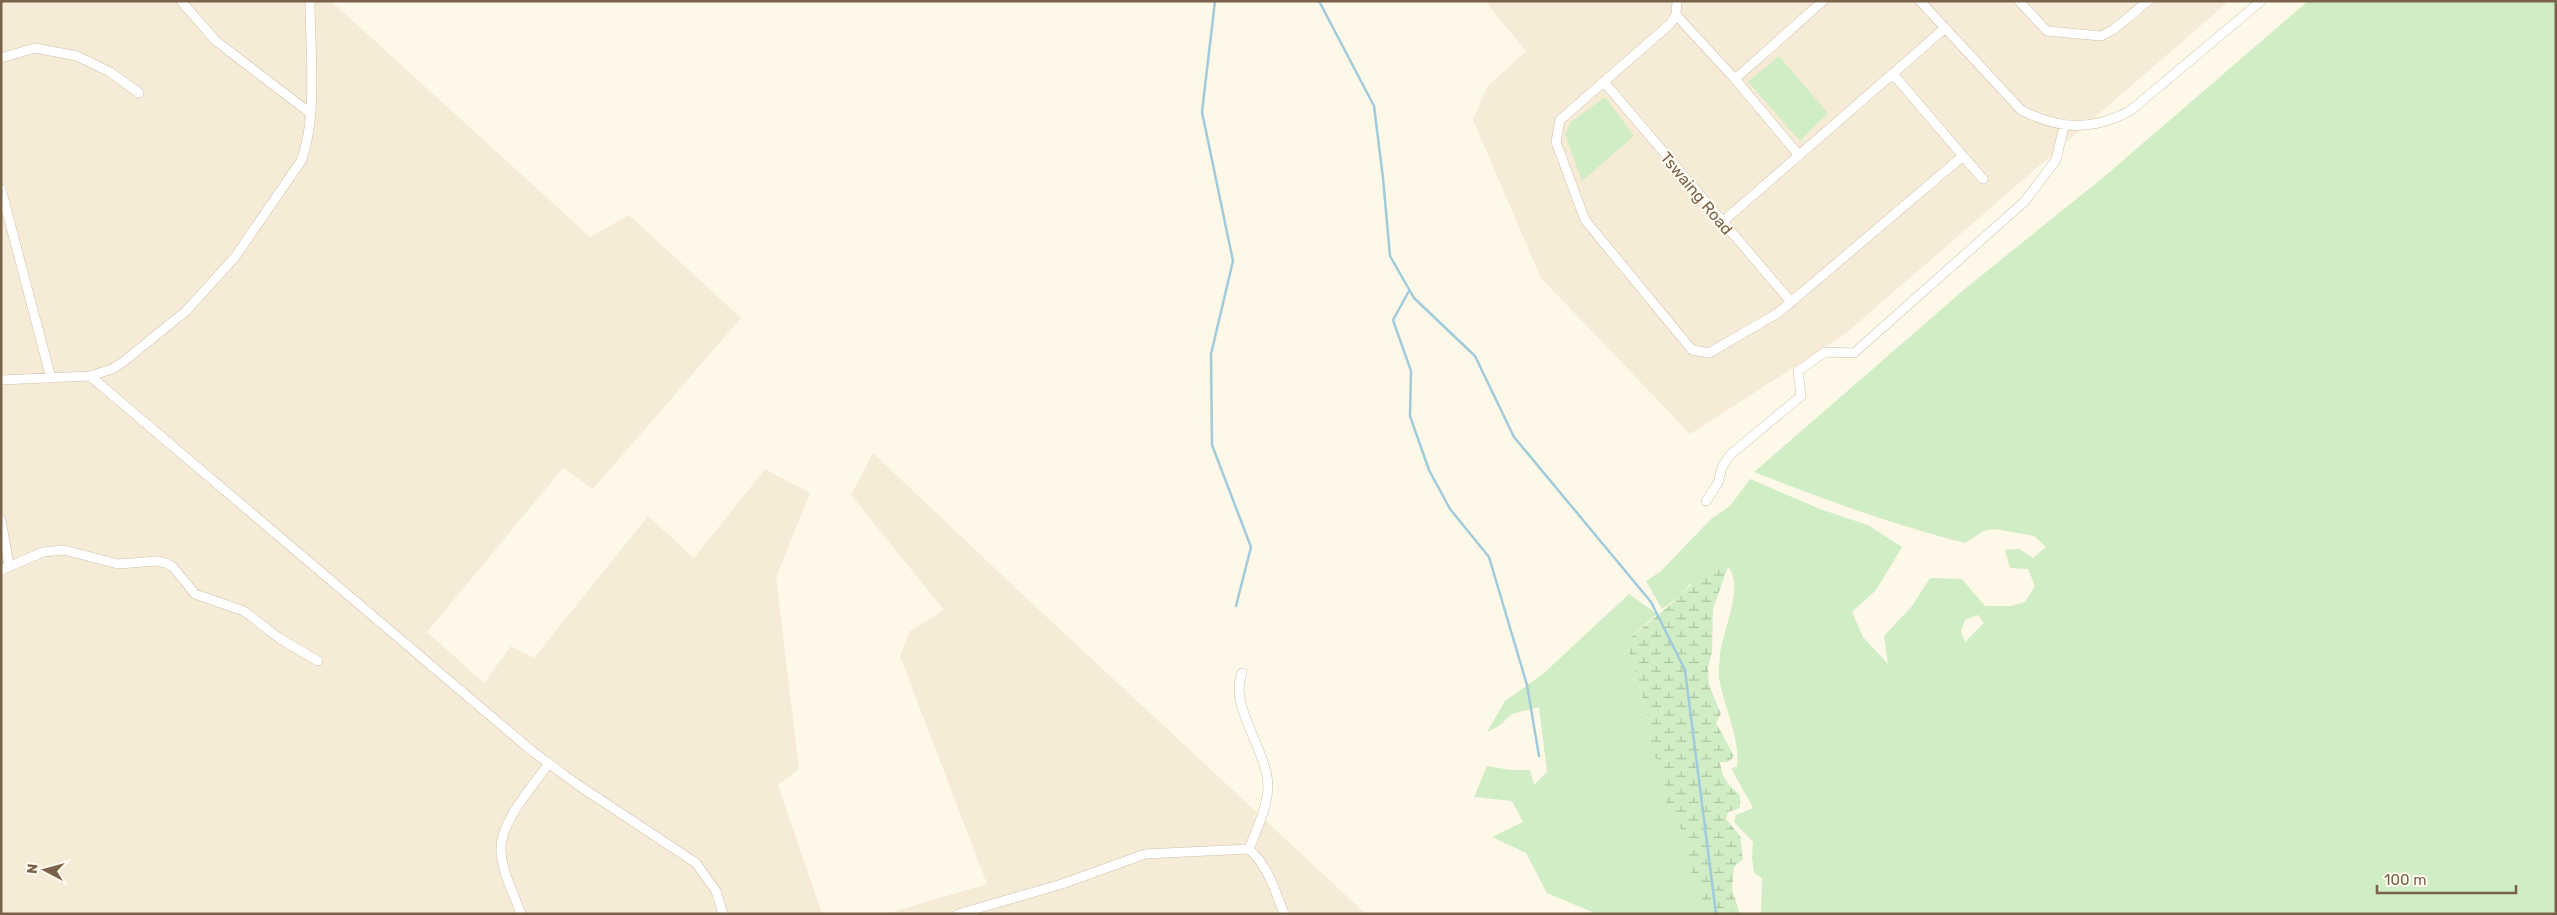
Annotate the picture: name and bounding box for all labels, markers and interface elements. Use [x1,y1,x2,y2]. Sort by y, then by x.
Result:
street label: Tswaing Road [1657,148,1737,239]
north arrow [20,845,70,895]
scale bar [2377,862,2516,894]
text: N [24,863,42,875]
text: 100 m [2384,871,2426,889]

